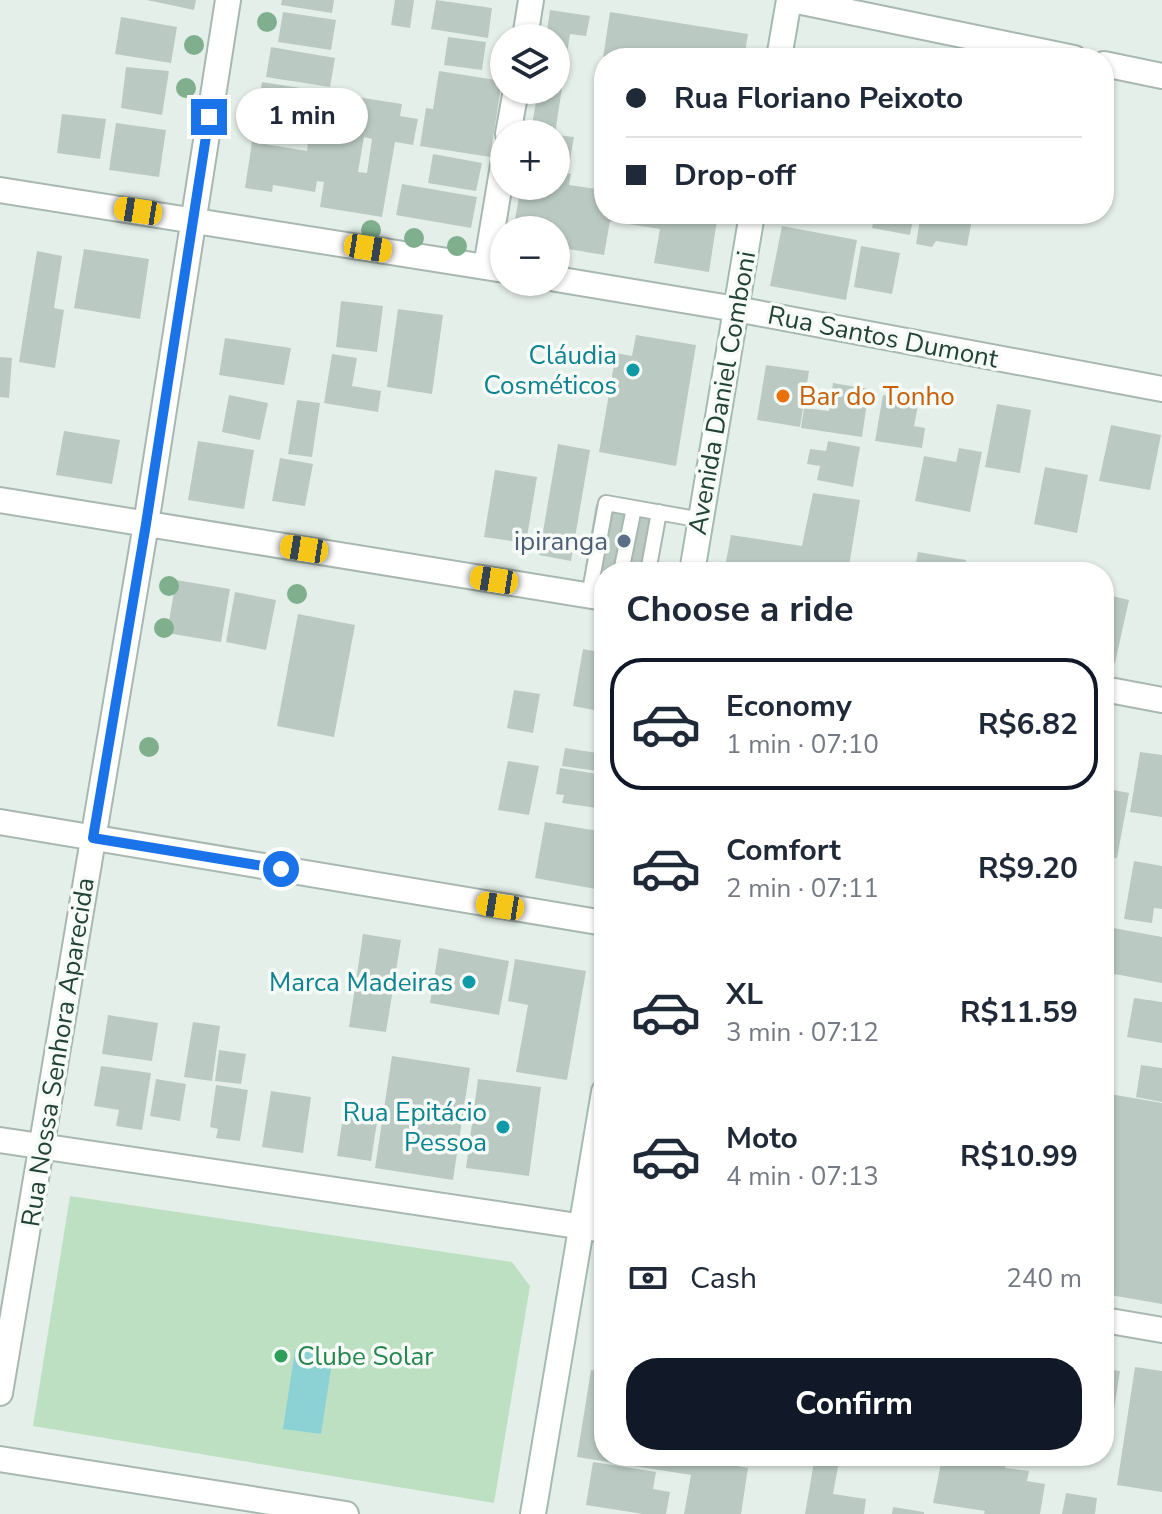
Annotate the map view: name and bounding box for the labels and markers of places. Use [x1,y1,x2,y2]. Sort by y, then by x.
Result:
place label: Cláudia Cosméticos [484,338,617,403]
marker: Cláudia Cosméticos [624,361,642,379]
place label: Bar do Tonho [799,379,955,414]
marker: Bar do Tonho [774,387,792,405]
place label: ipiranga [514,524,608,559]
marker: ipiranga [615,532,633,550]
place label: Marca Madeiras [269,965,453,1000]
marker: Marca Madeiras [460,973,478,991]
place label: Rua Epitácio Pessoa [343,1095,487,1160]
marker: Rua Epitácio Pessoa [494,1118,512,1136]
place label: Clube Solar [297,1339,434,1374]
marker: Clube Solar [272,1347,290,1365]

